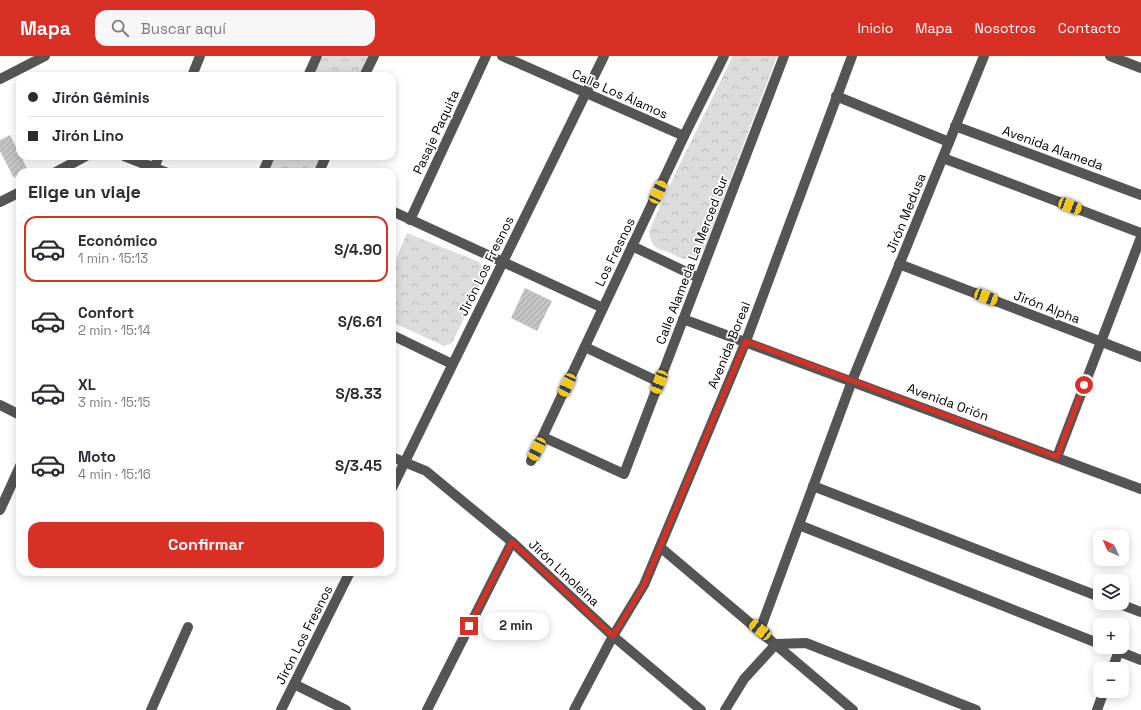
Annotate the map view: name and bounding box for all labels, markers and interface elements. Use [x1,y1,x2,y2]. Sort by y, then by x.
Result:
search box [95,10,375,46]
text: Mapa [20,16,71,41]
icon: search [109,17,131,39]
text: Buscar aquí [141,19,226,38]
text: Inicio [857,19,893,37]
text: Mapa [915,19,953,37]
text: Nosotros [975,19,1036,37]
text: Contacto [1058,19,1121,37]
street label: Calle Los Álamos [569,65,671,123]
street label: Pasaje Paquita [409,86,463,177]
text: Jirón Géminis [52,88,150,107]
street label: Avenida Alameda [1000,122,1106,174]
text: Jirón Lino [52,126,124,145]
street label: Jirón Medusa [882,170,930,255]
street label: Calle Alameda La Merced Sur [652,173,732,347]
car [647,179,669,205]
text: Elige un viaje [28,180,141,203]
car [1057,196,1083,216]
street label: Jirón Los Fresnos [454,213,518,319]
street label: Los Fresnos [591,215,639,289]
icon: car [30,231,66,267]
text: Económico [78,231,157,250]
text: S/4.90 [334,240,382,259]
text: 1 min · 15:13 [78,250,148,267]
car [973,287,999,307]
street label: Jirón Alpha [1011,287,1083,328]
street label: Avenida Boreal [704,299,754,391]
icon: car [30,303,66,339]
text: Confort [78,303,134,322]
text: S/6.61 [338,312,382,331]
text: 2 min · 15:14 [78,322,151,339]
car [649,369,669,395]
car [556,372,578,398]
icon: car [30,375,66,411]
text: XL [78,375,96,394]
route start [1075,376,1093,394]
street label: Avenida Orión [905,379,991,425]
text: S/8.33 [335,384,382,403]
text: 3 min · 15:15 [78,394,150,411]
car [526,436,548,462]
icon: car [30,447,66,483]
text: Moto [78,447,116,466]
text: S/3.45 [335,456,382,475]
text: 4 min · 15:16 [78,466,151,483]
button: Confirmar [28,522,384,568]
north arrow [1093,530,1129,566]
map controls [1093,530,1129,698]
street label: Jirón Linoleina [525,536,603,611]
button: layers [1093,574,1129,610]
street label: Jirón Los Fresnos [272,582,336,688]
callout: 2 min [483,612,549,640]
route end [460,617,478,635]
text: 2 min [499,617,533,634]
car [747,618,773,642]
button: + [1093,618,1129,654]
button: − [1093,662,1129,698]

